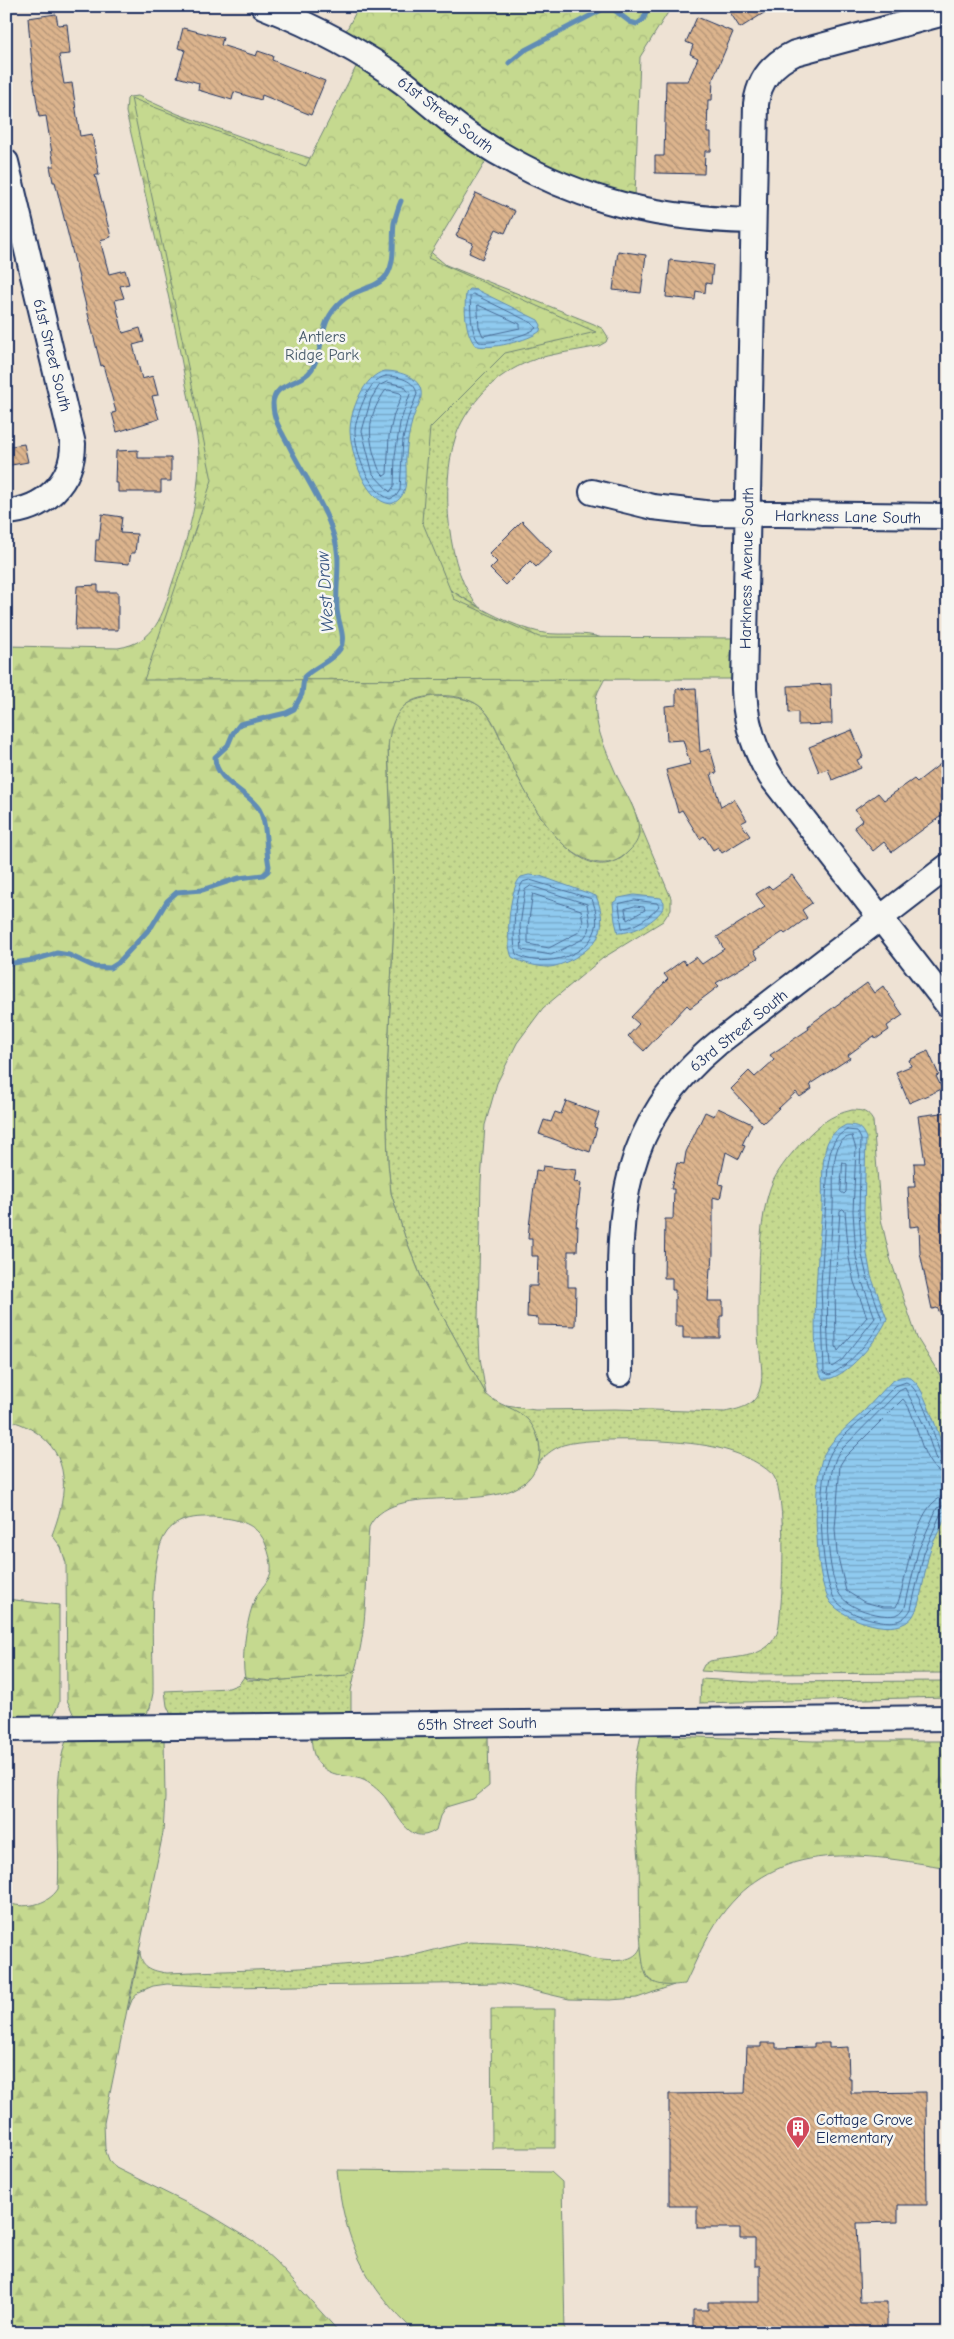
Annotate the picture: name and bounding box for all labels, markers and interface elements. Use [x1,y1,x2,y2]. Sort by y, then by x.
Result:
street label: 61st Street South [394,73,497,157]
street label: 61st Street South [29,297,75,414]
park label: Antlers Ridge Park [285,328,359,364]
street label: Harkness Avenue South [737,487,757,649]
street label: Harkness Lane South [775,507,921,527]
water label: West Draw [312,549,339,633]
street label: 63rd Street South [686,986,791,1076]
street label: 65th Street South [417,1714,537,1734]
place label: Cottage Grove Elementary [816,2111,913,2147]
building icon: Cottage Grove Elementary [785,2115,811,2149]

